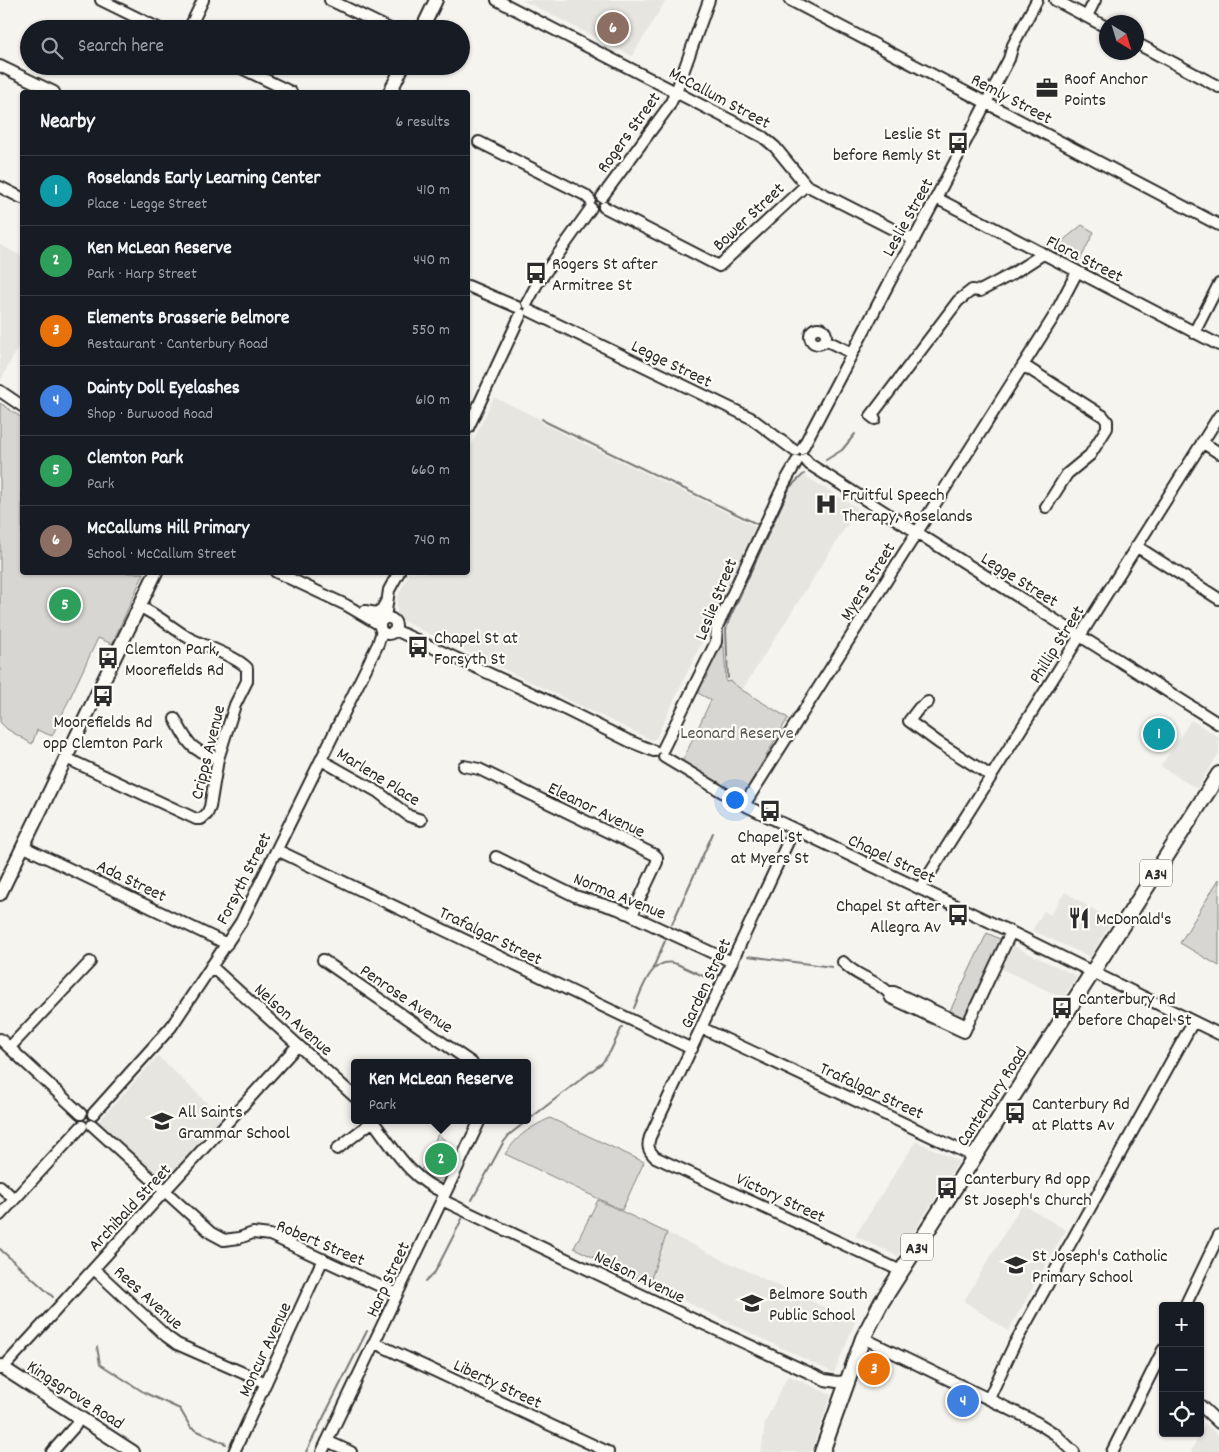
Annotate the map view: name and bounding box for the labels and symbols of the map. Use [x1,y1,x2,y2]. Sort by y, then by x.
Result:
pin: 6 [597,9,629,47]
north arrow [1099,15,1144,60]
street label: McCallum Street [664,62,774,137]
street label: Remly Street [966,68,1056,132]
place label: Roof Anchor Points [1064,68,1148,114]
office icon: Roof Anchor Points [1034,75,1060,101]
street label: Rogers Street [592,88,668,179]
place label: Leslie St before Remly St [833,123,941,169]
bus stop icon: Leslie St before Remly St [945,130,971,156]
street label: Leslie Street [877,174,941,262]
street label: Bower Street [708,178,792,258]
street label: Flora Street [1041,230,1127,290]
place label: Rogers St after Armitree St [552,253,658,299]
bus stop icon: Rogers St after Armitree St [523,260,549,286]
street label: Legge Street [626,335,716,396]
place label: Fruitful Speech Therapy, Roselands [842,484,973,530]
hospital icon: Fruitful Speech Therapy, Roselands [813,491,839,517]
street label: Myers Street [835,538,903,626]
street label: Legge Street [975,548,1062,615]
street label: Leslie Street [690,555,745,645]
pin: 5 [49,586,81,624]
street label: Phillip Street [1024,601,1092,689]
place label: Chapel St at Forsyth St [434,627,518,673]
bus stop icon: Chapel St at Forsyth St [405,634,431,660]
place label: Clemton Park, Moorefields Rd [125,638,224,684]
bus stop icon: Clemton Park, Moorefields Rd [95,645,121,671]
bus stop icon: Moorefields Rd opp Clemton Park [90,683,116,709]
street label: Cripps Avenue [186,703,233,802]
place label: Moorefields Rd opp Clemton Park [43,711,163,757]
pin: 1 [1143,715,1175,753]
park label: Leonard Reserve [680,722,794,747]
street label: Marlene Place [331,743,424,814]
street label: Eleanor Avenue [543,777,649,846]
your location [722,787,748,813]
bus stop icon: Chapel St at Myers St [757,798,783,824]
place label: Chapel St at Myers St [731,826,809,872]
street label: Forsyth Street [211,828,279,930]
street label: Chapel Street [843,829,939,892]
street label: Ada Street [92,855,170,910]
road number: A34 [1140,860,1172,886]
street label: Norma Avenue [569,867,669,927]
place label: Chapel St after Allegra Av [836,895,941,941]
street label: Trafalgar Street [434,901,546,973]
bus stop icon: Chapel St after Allegra Av [945,902,971,928]
restaurant icon: McDonald's [1066,905,1092,931]
place label: McDonald's [1096,908,1172,933]
street label: Garden Street [675,935,739,1033]
street label: Penrose Avenue [354,960,457,1041]
street label: Nelson Avenue [247,979,337,1063]
place label: Canterbury Rd before Chapel St [1078,988,1192,1034]
bus stop icon: Canterbury Rd before Chapel St [1049,995,1075,1021]
street label: Canterbury Road [952,1043,1035,1152]
street label: Trafalgar Street [815,1057,927,1127]
place label: Canterbury Rd at Platts Av [1032,1093,1130,1139]
bus stop icon: Canterbury Rd at Platts Av [1002,1100,1028,1126]
place label: All Saints Grammar School [178,1101,291,1147]
school or university icon: All Saints Grammar School [149,1108,175,1134]
pin: 2 [425,1140,457,1178]
street label: Archibald Street [83,1159,178,1258]
street label: Victory Street [731,1168,829,1231]
place label: Canterbury Rd opp St Joseph's Church [964,1168,1092,1214]
bus stop icon: Canterbury Rd opp St Joseph's Church [934,1175,960,1201]
street label: Robert Street [272,1214,368,1274]
road number: A34 [901,1234,933,1260]
street label: Harp Street [361,1238,418,1322]
street label: Nelson Avenue [589,1245,689,1311]
place label: St Joseph's Catholic Primary School [1032,1245,1168,1291]
school or university icon: St Joseph's Catholic Primary School [1003,1252,1029,1278]
street label: Rees Avenue [107,1261,188,1337]
place label: Belmore South Public School [769,1283,867,1329]
school or university icon: Belmore South Public School [739,1290,765,1316]
street label: Moncur Avenue [233,1299,299,1402]
pin: 3 [858,1350,890,1388]
street label: Liberty Street [449,1354,546,1417]
street label: Kingsgrove Road [21,1355,128,1437]
pin: 4 [947,1382,979,1420]

